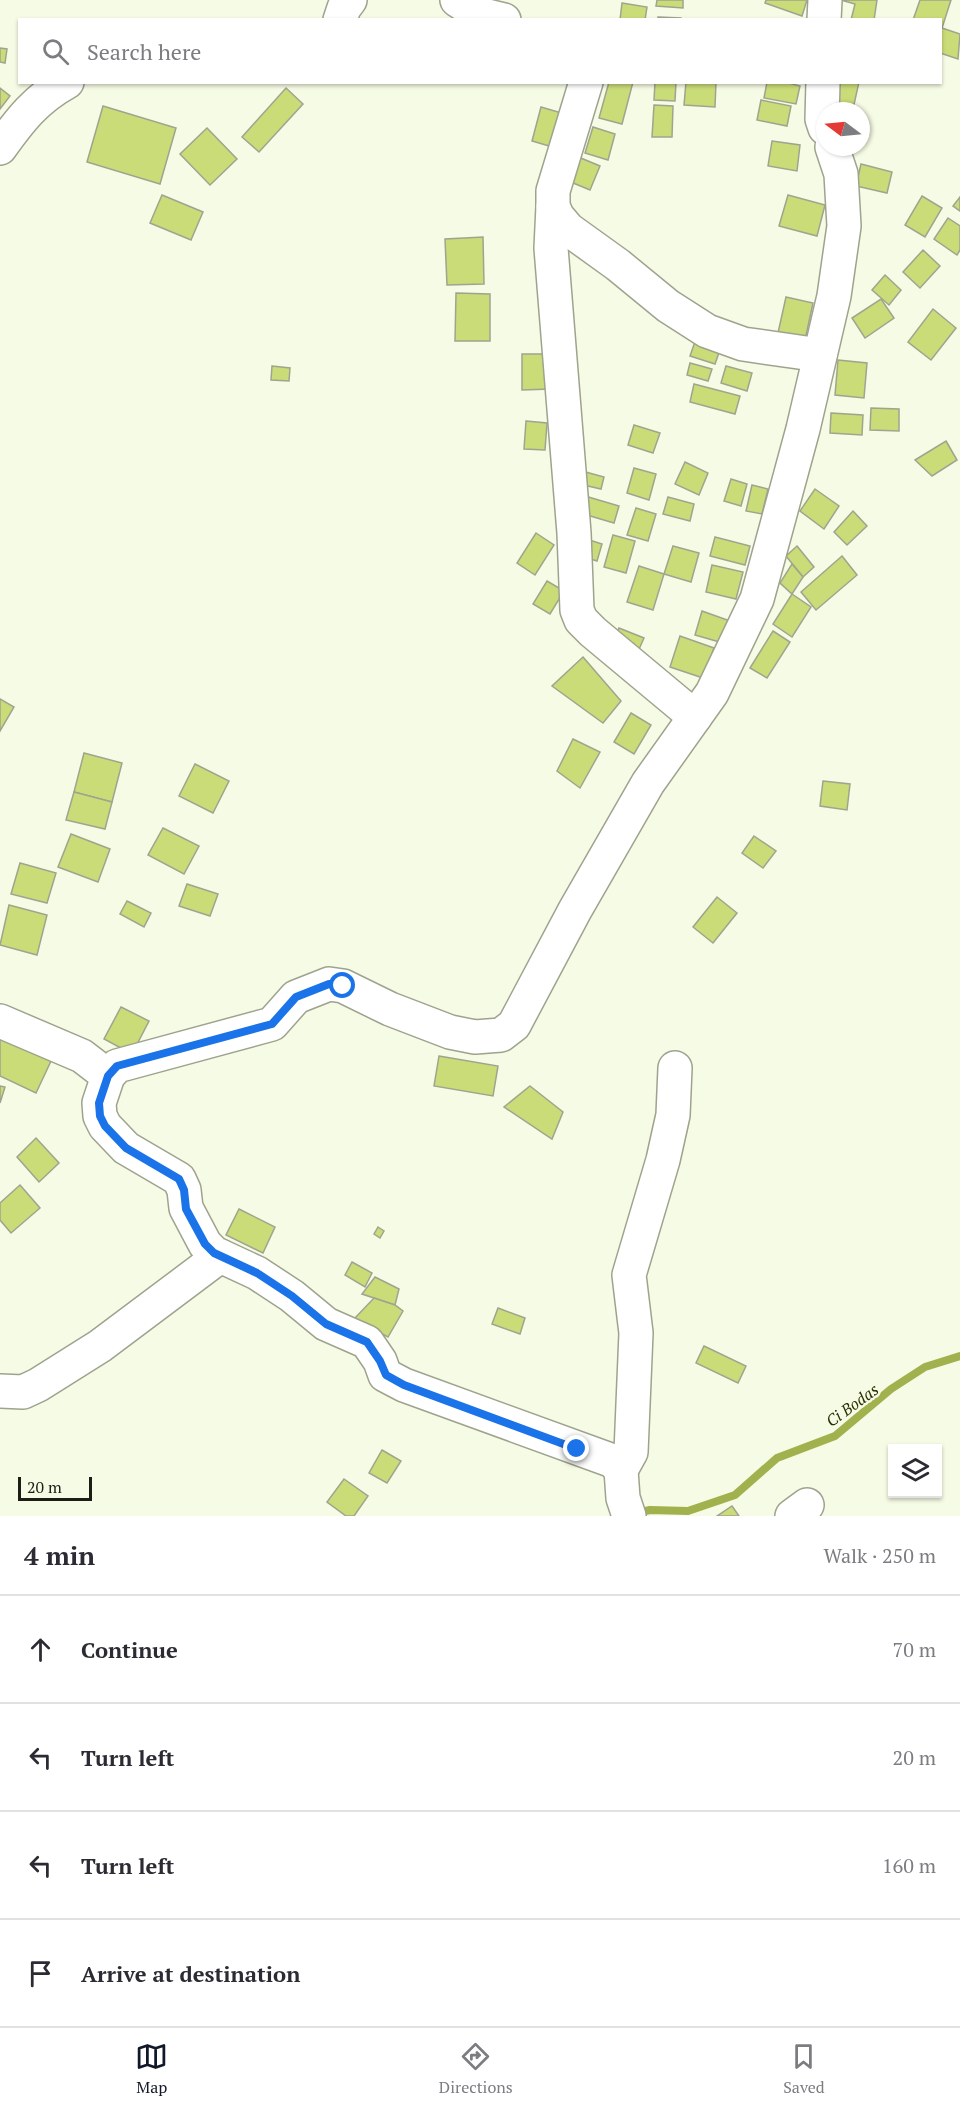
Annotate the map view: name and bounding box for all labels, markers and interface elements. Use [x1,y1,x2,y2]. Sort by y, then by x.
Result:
search box [18,18,942,84]
icon: search [39,35,72,68]
text: Search here [87,37,201,66]
north arrow [816,102,870,156]
route start [329,972,355,998]
water label: Ci Bodas [821,1378,883,1432]
route end [563,1435,589,1461]
map controls [888,1444,942,1498]
button: layers [888,1444,942,1498]
scale bar [18,1474,92,1502]
text: 20 m [27,1476,62,1498]
text: 4 min [24,1538,95,1572]
text: Walk · 250 m [824,1542,936,1569]
icon: ahead [24,1633,57,1666]
text: Continue [81,1635,178,1664]
text: 70 m [893,1636,936,1663]
icon: left [24,1741,57,1774]
text: Turn left [81,1743,174,1772]
text: 20 m [893,1744,936,1771]
icon: left [24,1849,57,1882]
text: Turn left [81,1851,174,1880]
text: 160 m [882,1852,936,1879]
icon: arrive [24,1957,57,1990]
text: Arrive at destination [81,1959,300,1988]
tab: Map [135,2040,168,2098]
tab: Directions [439,2040,513,2098]
tab: Saved [783,2040,825,2098]

